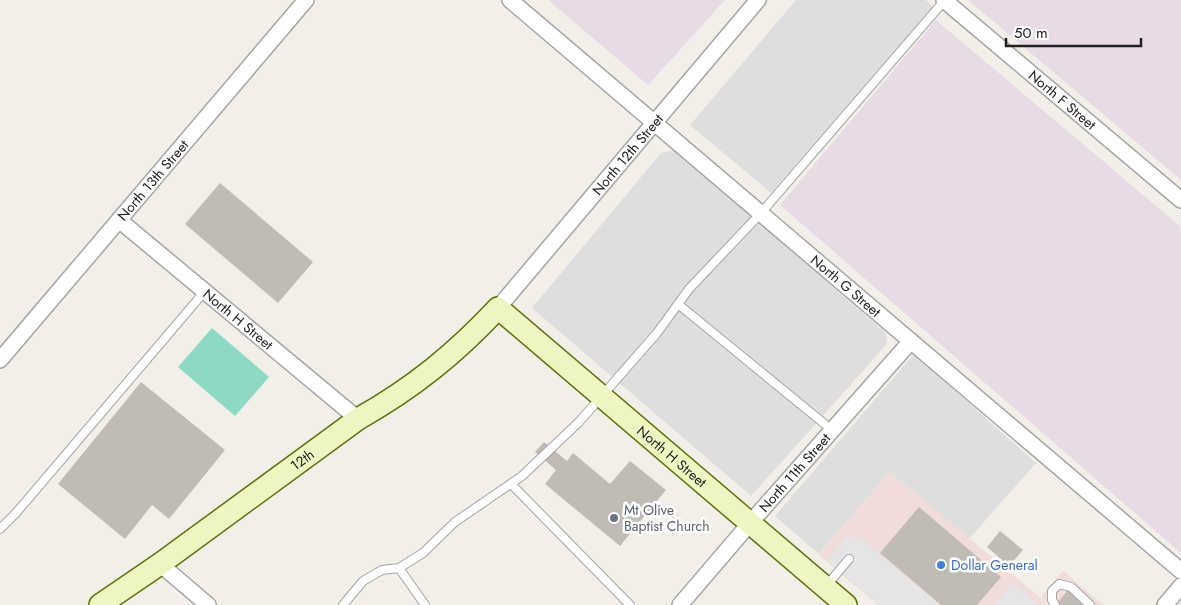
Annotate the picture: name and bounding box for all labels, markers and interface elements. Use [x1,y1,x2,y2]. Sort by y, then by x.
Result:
scale bar [1006,15,1141,47]
text: 50 m [1014,22,1048,44]
street label: North F Street [1024,66,1101,135]
street label: North 12th Street [587,109,668,199]
street label: North 13th Street [113,135,193,225]
street label: North G Street [806,250,886,322]
street label: North H Street [199,284,278,355]
street label: North H Street [633,421,711,492]
street label: North 11th Street [754,428,835,517]
street label: 12th [286,444,318,475]
place label: Mt Olive Baptist Church [624,500,710,536]
marker: Mt Olive Baptist Church [608,512,620,524]
place label: Dollar General [951,555,1038,575]
marker: Dollar General [935,559,947,571]

